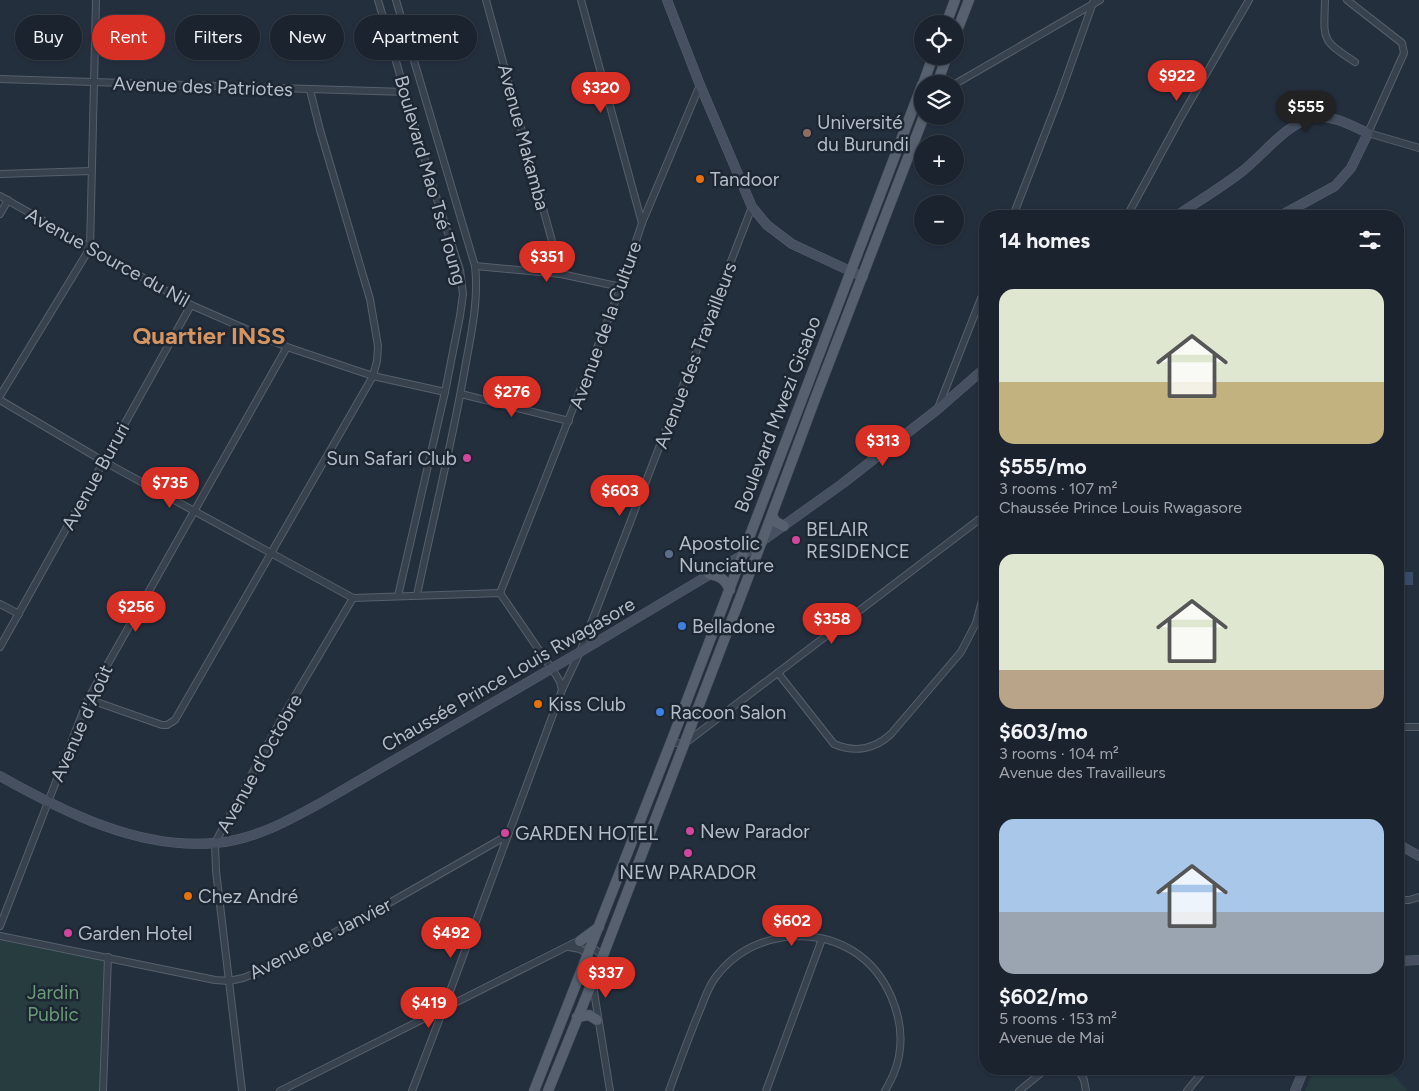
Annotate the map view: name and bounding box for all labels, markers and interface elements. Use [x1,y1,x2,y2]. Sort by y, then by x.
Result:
chip: Buy [15,15,82,60]
chip: Rent [92,15,165,60]
chip: Filters [175,15,260,60]
chip: New [270,15,344,60]
chip: Apartment [354,15,477,60]
map controls [914,15,964,245]
button: locate [914,15,964,65]
pin: $922 [1147,59,1207,102]
street label: Avenue Makamba [493,62,554,213]
text: $922 [1159,66,1195,85]
street label: Avenue des Patriotes [113,72,293,101]
pin: $320 [571,72,631,114]
street label: Boulevard Mao Tsé Toung [390,73,471,288]
button: layers [914,75,964,125]
text: $320 [582,78,620,97]
pin: $555 [1276,90,1336,133]
text: $555 [1288,97,1324,116]
place label: Université du Burundi [817,111,909,156]
marker: Université du Burundi [801,127,813,139]
button: + [914,135,964,185]
place label: Tandoor [710,168,780,191]
marker: Tandoor [694,173,706,185]
button: − [914,195,964,245]
street label: Avenue Source du Nil [22,203,194,312]
icon: filters [1356,226,1384,254]
text: 14 homes [999,228,1090,253]
street label: Avenue de la Culture [564,238,647,412]
pin: $351 [517,240,577,283]
text: $351 [530,247,564,266]
street label: Avenue des Travailleurs [649,259,742,452]
street label: Boulevard Mwezi Gisabo [729,313,826,516]
district label: Quartier INSS [132,321,286,350]
icon: home [1147,321,1237,411]
pin: $276 [482,376,542,418]
text: $276 [494,382,530,401]
street label: Avenue Bururi [57,419,134,534]
pin: $313 [853,424,913,467]
text: $313 [866,431,900,450]
place label: Sun Safari Club [326,447,457,470]
marker: Sun Safari Club [461,452,473,464]
text: $555/mo [999,454,1087,479]
pin: $735 [140,466,200,509]
text: $735 [152,473,188,492]
pin: $603 [590,474,650,517]
text: 3 rooms · 107 m² [999,479,1117,498]
text: $603 [601,481,639,500]
text: Chaussée Prince Louis Rwagasore [999,498,1242,517]
place label: BELAIR RESIDENCE [806,518,910,563]
place label: Apostolic Nunciature [679,532,774,577]
marker: BELAIR RESIDENCE [790,534,802,546]
marker: Apostolic Nunciature [663,548,675,560]
icon: home [1147,586,1237,676]
pin: $256 [106,590,166,633]
street label: Chaussée Prince Louis Rwagasore [378,592,639,757]
text: $256 [118,597,154,616]
pin: $358 [802,602,862,645]
text: $358 [814,609,850,628]
place label: Belladone [692,615,775,638]
marker: Belladone [676,620,688,632]
street label: Avenue d'Août [45,661,117,785]
street label: Avenue d'Octobre [212,690,307,837]
place label: Kiss Club [548,693,626,716]
marker: Kiss Club [532,698,544,710]
place label: Racoon Salon [670,701,786,724]
marker: Racoon Salon [654,706,666,718]
text: $603/mo [999,719,1088,744]
text: 3 rooms · 104 m² [999,744,1119,763]
text: Avenue des Travailleurs [999,763,1166,782]
place label: New Parador [700,820,810,843]
place label: GARDEN HOTEL [515,822,658,845]
marker: New Parador [684,825,696,837]
marker: GARDEN HOTEL [499,827,511,839]
marker: NEW PARADOR [682,847,694,859]
icon: home [1147,851,1237,941]
place label: NEW PARADOR [619,861,757,884]
place label: Chez André [198,885,298,908]
marker: Chez André [182,890,194,902]
street label: Avenue de Janvier [245,892,396,984]
pin: $602 [762,904,822,947]
text: $602 [773,911,811,930]
pin: $492 [421,916,481,959]
place label: Garden Hotel [78,922,192,945]
text: $492 [432,923,470,942]
marker: Garden Hotel [62,927,74,939]
pin: $337 [576,956,636,999]
text: $337 [588,963,624,982]
park label: Jardin Public [27,981,79,1026]
text: $602/mo [999,984,1088,1009]
pin: $419 [399,986,459,1029]
text: $419 [411,993,447,1012]
text: 5 rooms · 153 m² [999,1009,1117,1028]
text: Avenue de Mai [999,1028,1105,1047]

